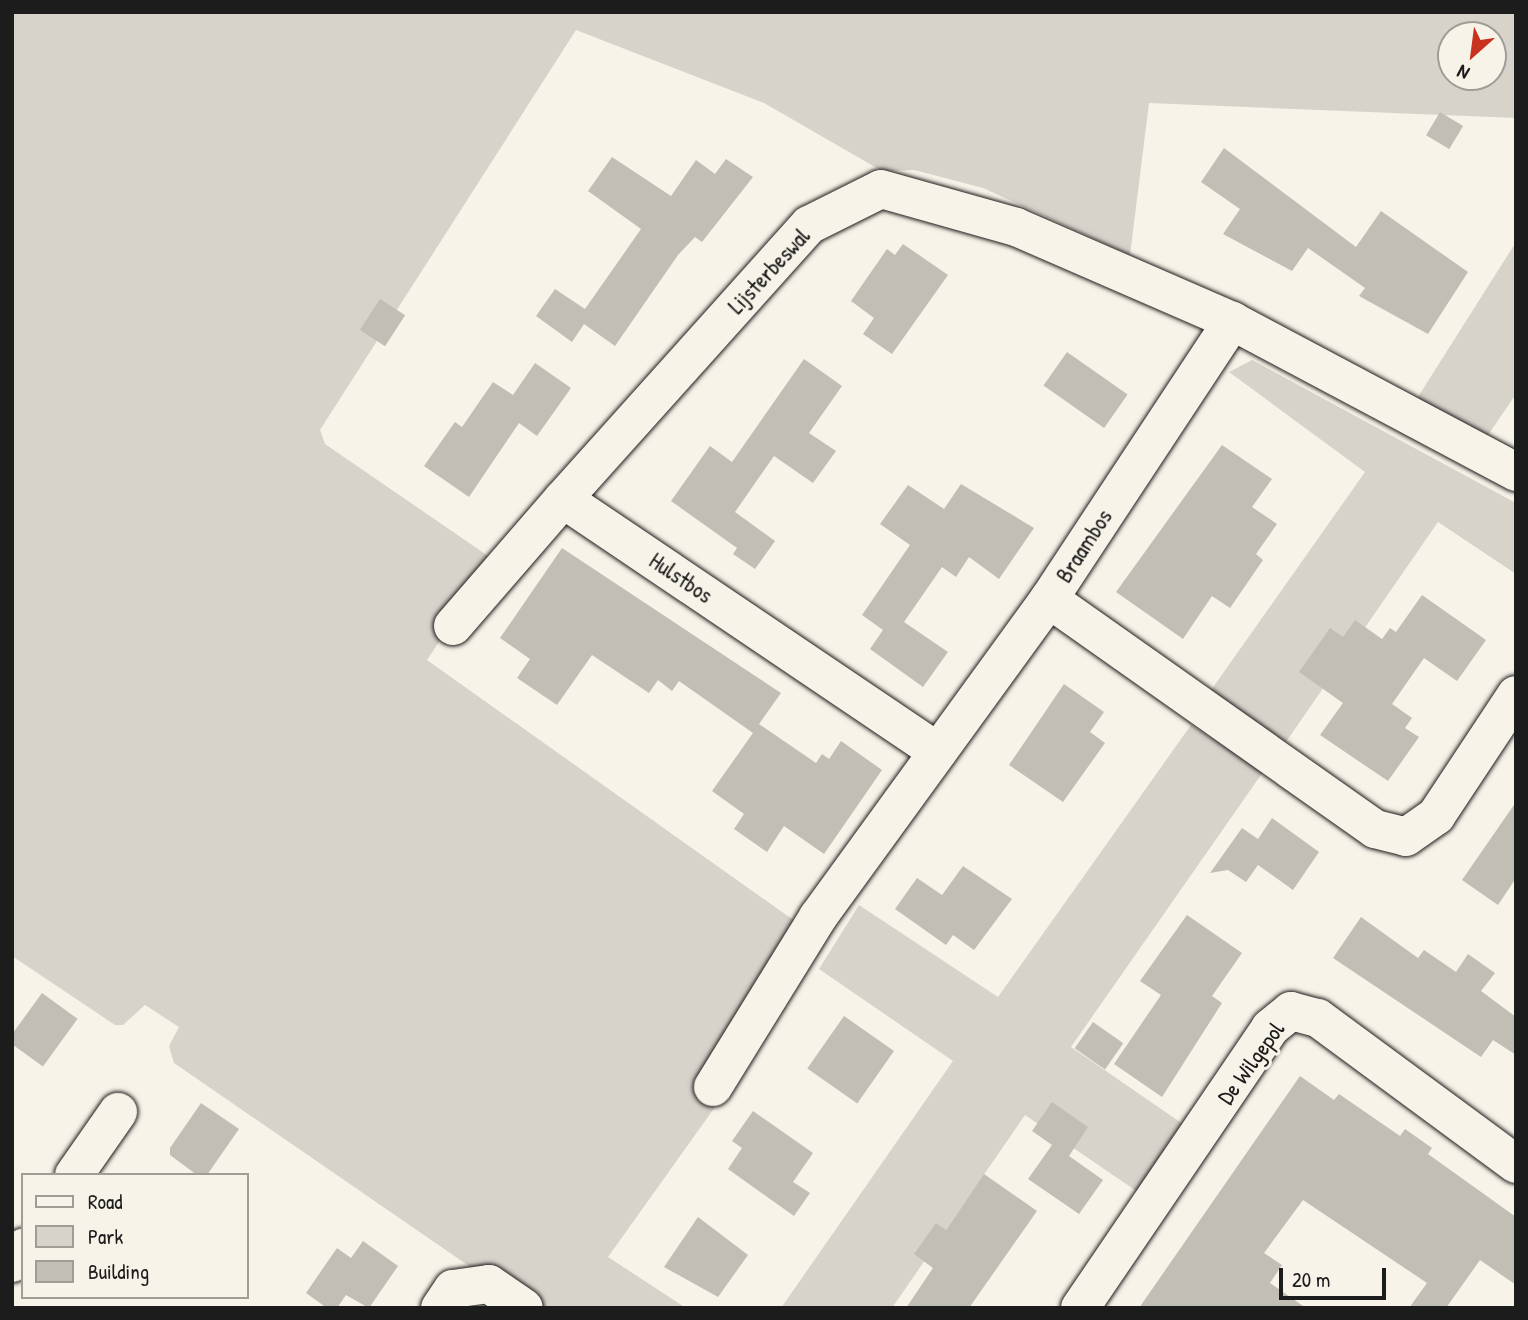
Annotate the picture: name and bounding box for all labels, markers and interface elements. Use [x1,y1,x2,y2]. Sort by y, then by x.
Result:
north arrow [1437,21,1507,91]
text: N [1453,59,1474,87]
street label: Lijsterbeswal [722,222,816,320]
street label: Braambos [1050,504,1118,588]
street label: Hulstbos [644,547,718,609]
street label: De Wilgepol [1212,1016,1290,1110]
legend [21,1173,248,1299]
text: Road [88,1187,122,1216]
text: Park [88,1222,123,1251]
scale bar [1283,1254,1390,1298]
text: Building [88,1257,149,1286]
text: 20 m [1292,1265,1330,1294]

